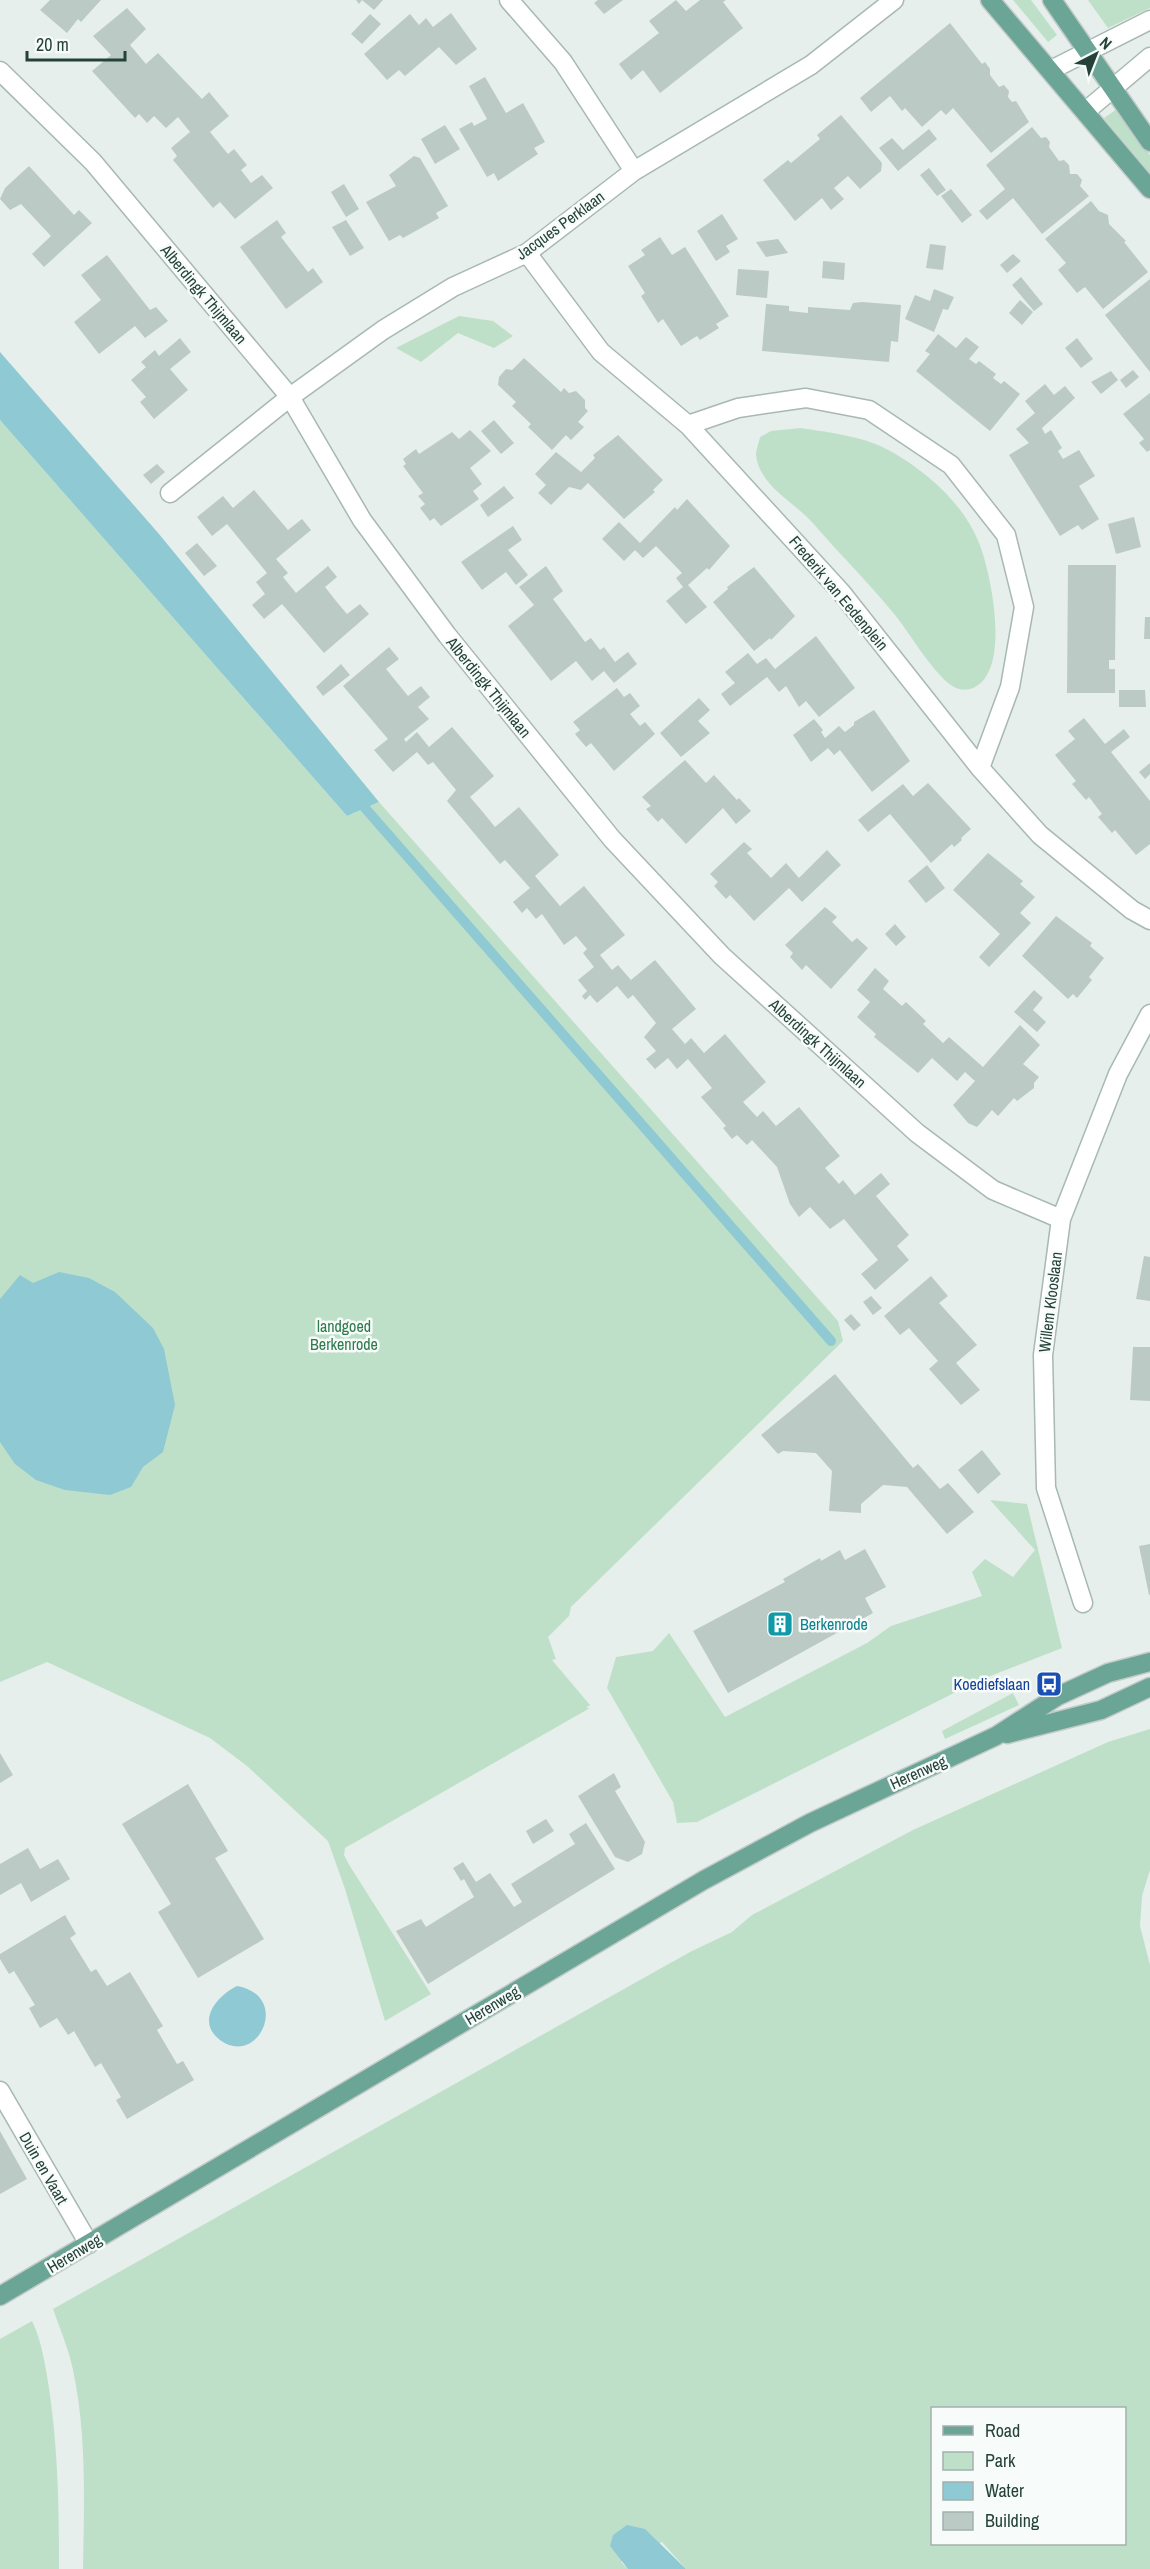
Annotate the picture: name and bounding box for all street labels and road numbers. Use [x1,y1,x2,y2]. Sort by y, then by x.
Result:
street label: Jacques Perklaan [511,185,609,265]
street label: Alberdingk Thijmlaan [155,239,252,348]
street label: Frederik van Eedenplein [784,531,894,655]
street label: Alberdingk Thijmlaan [441,631,536,742]
street label: Alberdingk Thijmlaan [764,993,871,1093]
street label: Willem Klooslaan [1033,1250,1067,1354]
street label: Herenweg [886,1750,950,1794]
street label: Herenweg [461,1980,524,2030]
street label: Duin en Vaart [14,2128,74,2208]
street label: Herenweg [43,2228,106,2278]

